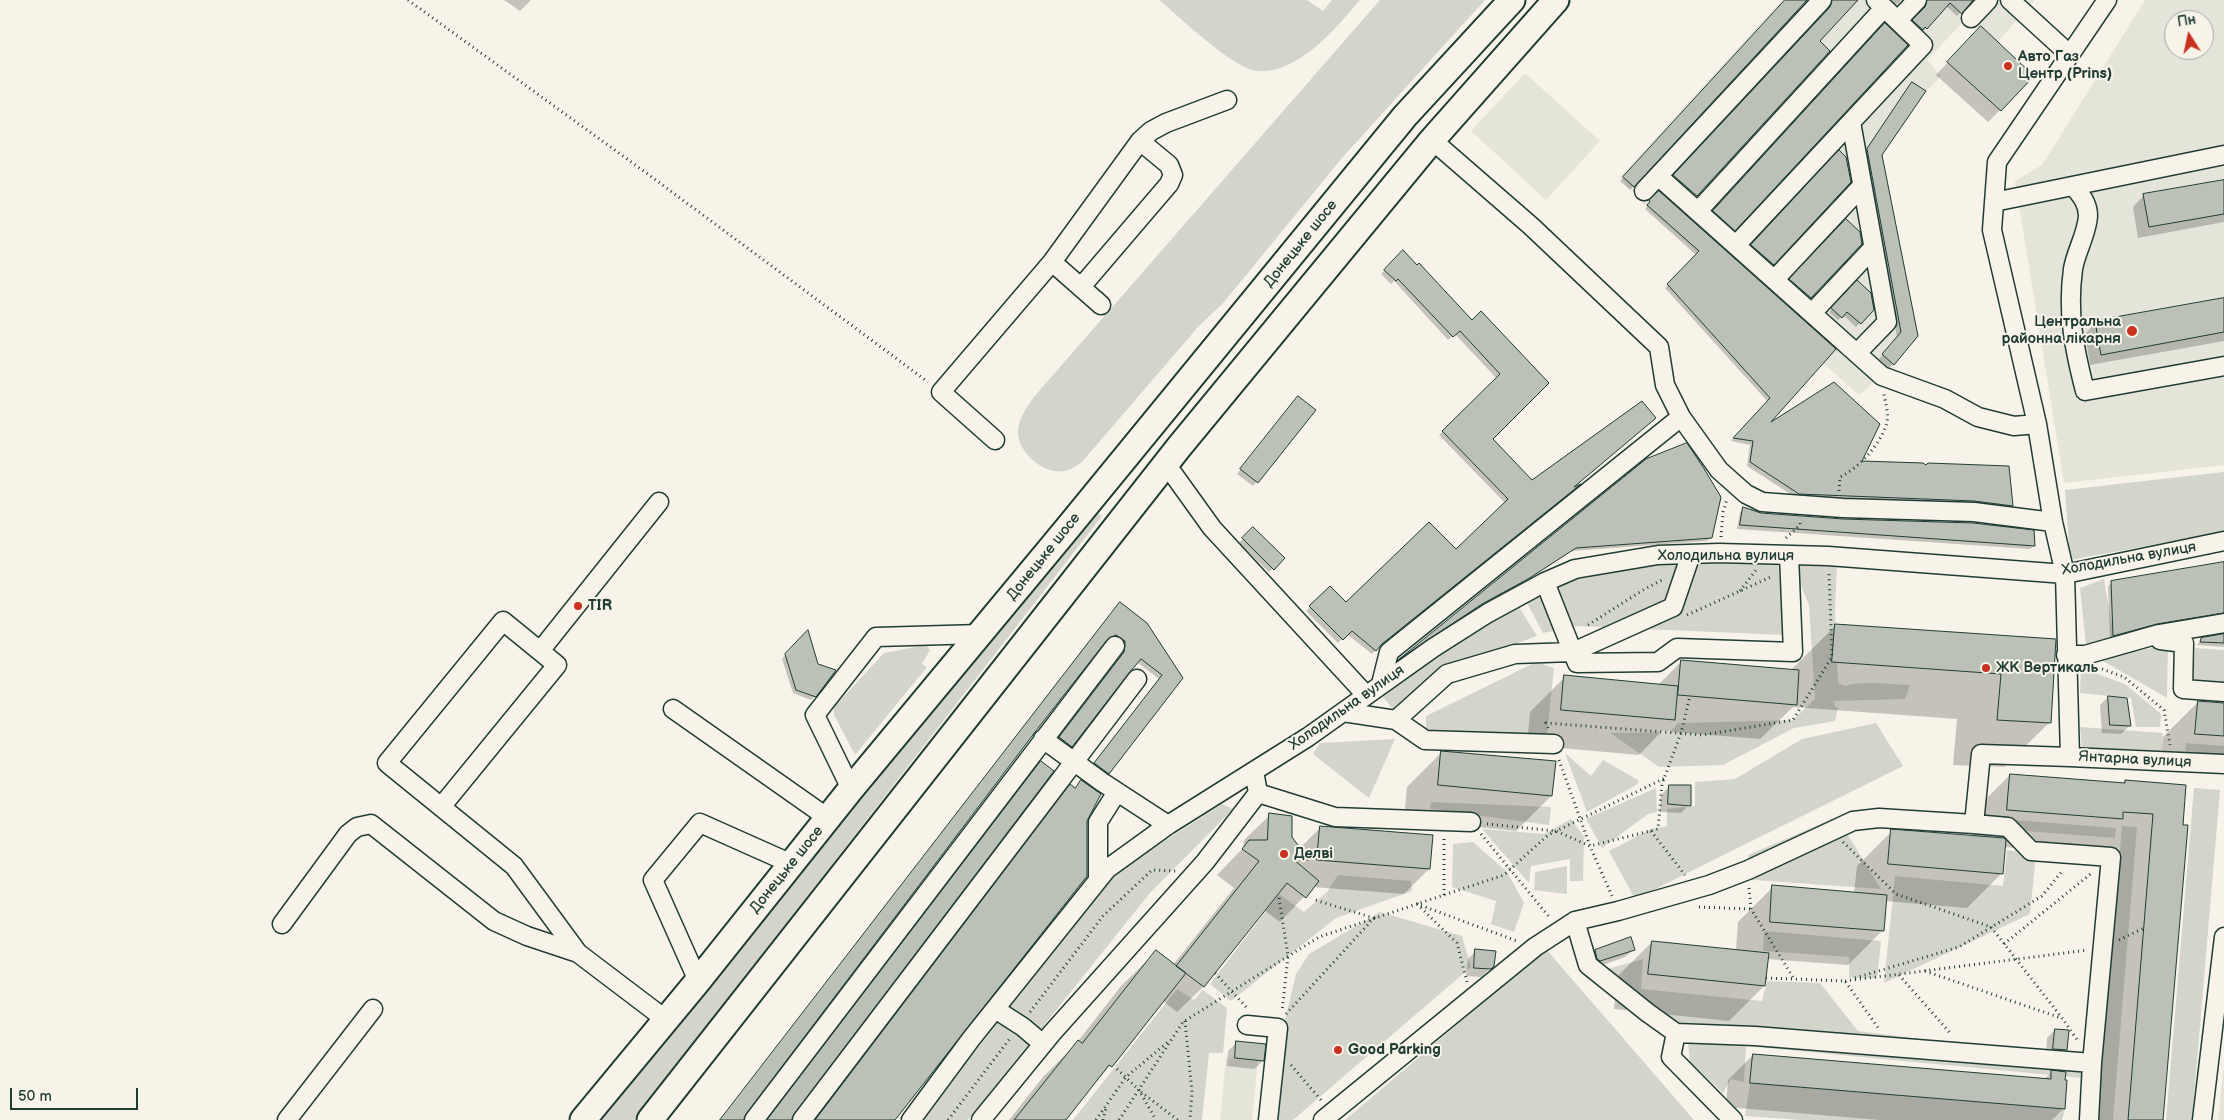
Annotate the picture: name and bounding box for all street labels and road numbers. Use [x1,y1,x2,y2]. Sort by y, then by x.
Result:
street label: Донецьке шосе [1260,197,1342,291]
street label: Донецьке шосе [1003,510,1085,604]
street label: Холодильна вулиця [2060,538,2198,580]
street label: Холодильна вулиця [1658,547,1794,565]
street label: Холодильна вулиця [1286,662,1408,754]
street label: Янтарна вулиця [2078,748,2192,772]
street label: Донецьке шосе [746,823,828,917]

